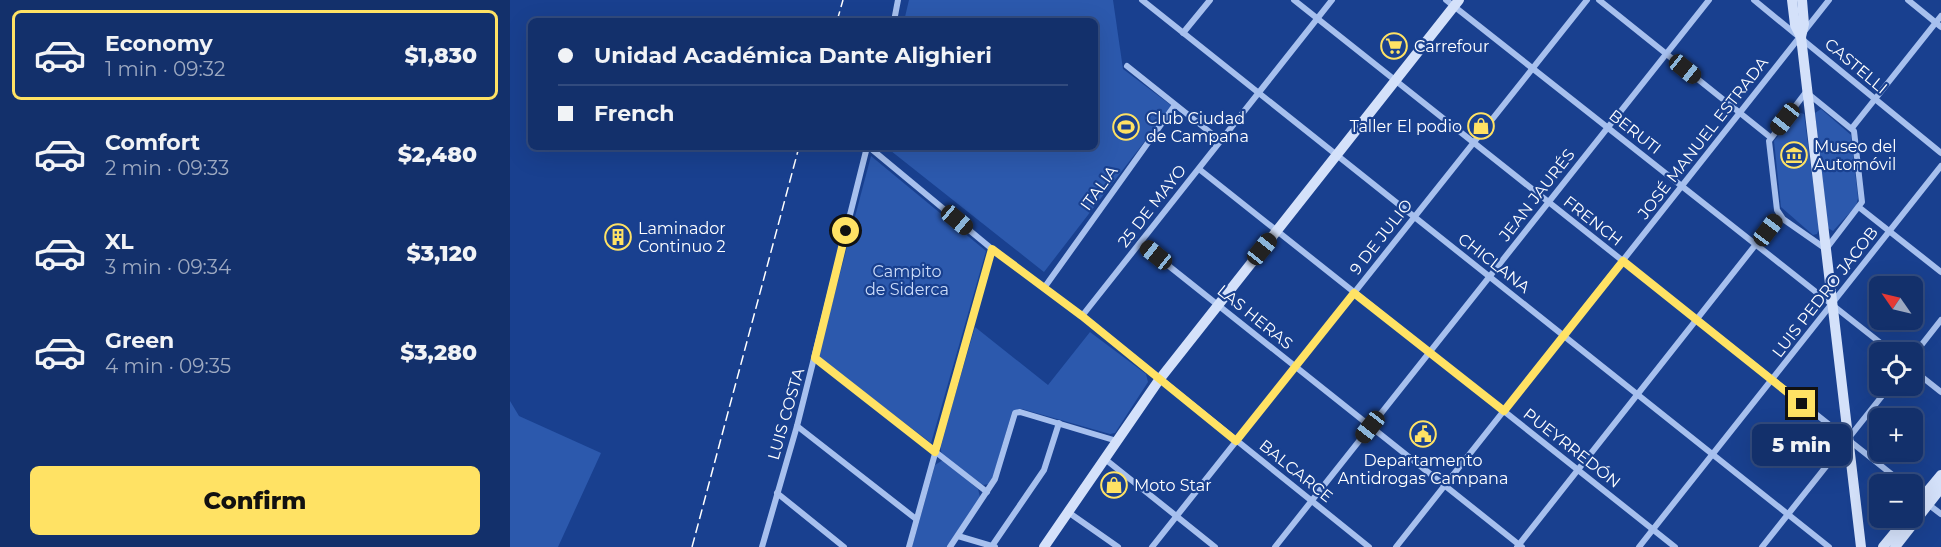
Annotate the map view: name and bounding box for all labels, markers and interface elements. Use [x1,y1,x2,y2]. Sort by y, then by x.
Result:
icon: car [33,28,87,82]
text: Economy [105,30,213,57]
supermarket icon: Carrefour [1379,31,1409,61]
street label: CASTELLI [1821,34,1891,98]
place label: Carrefour [1414,37,1489,56]
text: $1,830 [405,42,477,69]
text: Unidad Académica Dante Alighieri [594,42,992,69]
car [1665,51,1705,87]
street label: JOSÉ MANUEL ESTRADA [1633,53,1772,223]
text: 1 min · 09:32 [105,57,225,81]
car [1767,99,1803,139]
text: French [594,100,674,127]
street label: BERUTI [1605,106,1665,158]
place label: Club Ciudad de Campana [1146,109,1249,146]
shop icon: Taller El podio [1466,111,1496,141]
sports icon: Club Ciudad de Campana [1111,112,1141,142]
place label: Taller El podio [1350,117,1462,136]
icon: car [33,127,87,181]
text: Comfort [105,129,200,156]
place label: Museo del Automóvil [1814,137,1897,174]
museum icon: Museo del Automóvil [1779,140,1809,170]
text: $2,480 [398,141,477,168]
street label: JEAN JAURÉS [1495,145,1579,245]
text: 2 min · 09:33 [105,156,229,180]
street label: ITALIA [1076,161,1122,214]
street label: 25 DE MAYO [1114,161,1190,251]
street label: FRENCH [1560,192,1626,250]
street label: 9 DE JULIO [1346,196,1416,278]
car [937,202,977,238]
car [1750,210,1786,250]
route start [832,217,859,244]
place label: Laminador Continuo 2 [638,219,726,256]
building icon: Laminador Continuo 2 [603,222,633,252]
street label: LUIS PEDRO JACOB [1768,223,1882,361]
icon: car [33,226,87,280]
text: XL [105,228,134,255]
car [1244,229,1280,269]
street label: CHICLANA [1454,229,1534,297]
car [1136,237,1176,273]
text: $3,120 [407,240,477,267]
text: 3 min · 09:34 [105,255,231,279]
park label: Campito de Siderca [865,262,949,299]
north arrow [1869,276,1923,330]
map controls [1869,276,1923,528]
street label: LAS HERAS [1213,281,1297,353]
icon: car [33,325,87,379]
text: Green [105,327,174,354]
text: $3,280 [400,339,477,366]
button: locate [1869,342,1923,396]
text: 4 min · 09:35 [105,354,231,378]
street label: LUIS COSTA [764,365,808,462]
route end [1788,390,1815,417]
street label: PUEYRREDÓN [1520,404,1624,492]
car [1352,407,1388,447]
button: + [1869,408,1923,462]
public building icon: Departamento Antidrogas Campana [1408,419,1438,449]
callout: 5 min [1752,425,1852,467]
text: 5 min [1772,433,1831,457]
street label: BALCARCE [1256,436,1336,506]
place label: Departamento Antidrogas Campana [1338,451,1508,488]
button: Confirm [30,466,480,535]
shop icon: Moto Star [1099,470,1129,500]
button: − [1869,474,1923,528]
place label: Moto Star [1134,476,1212,495]

